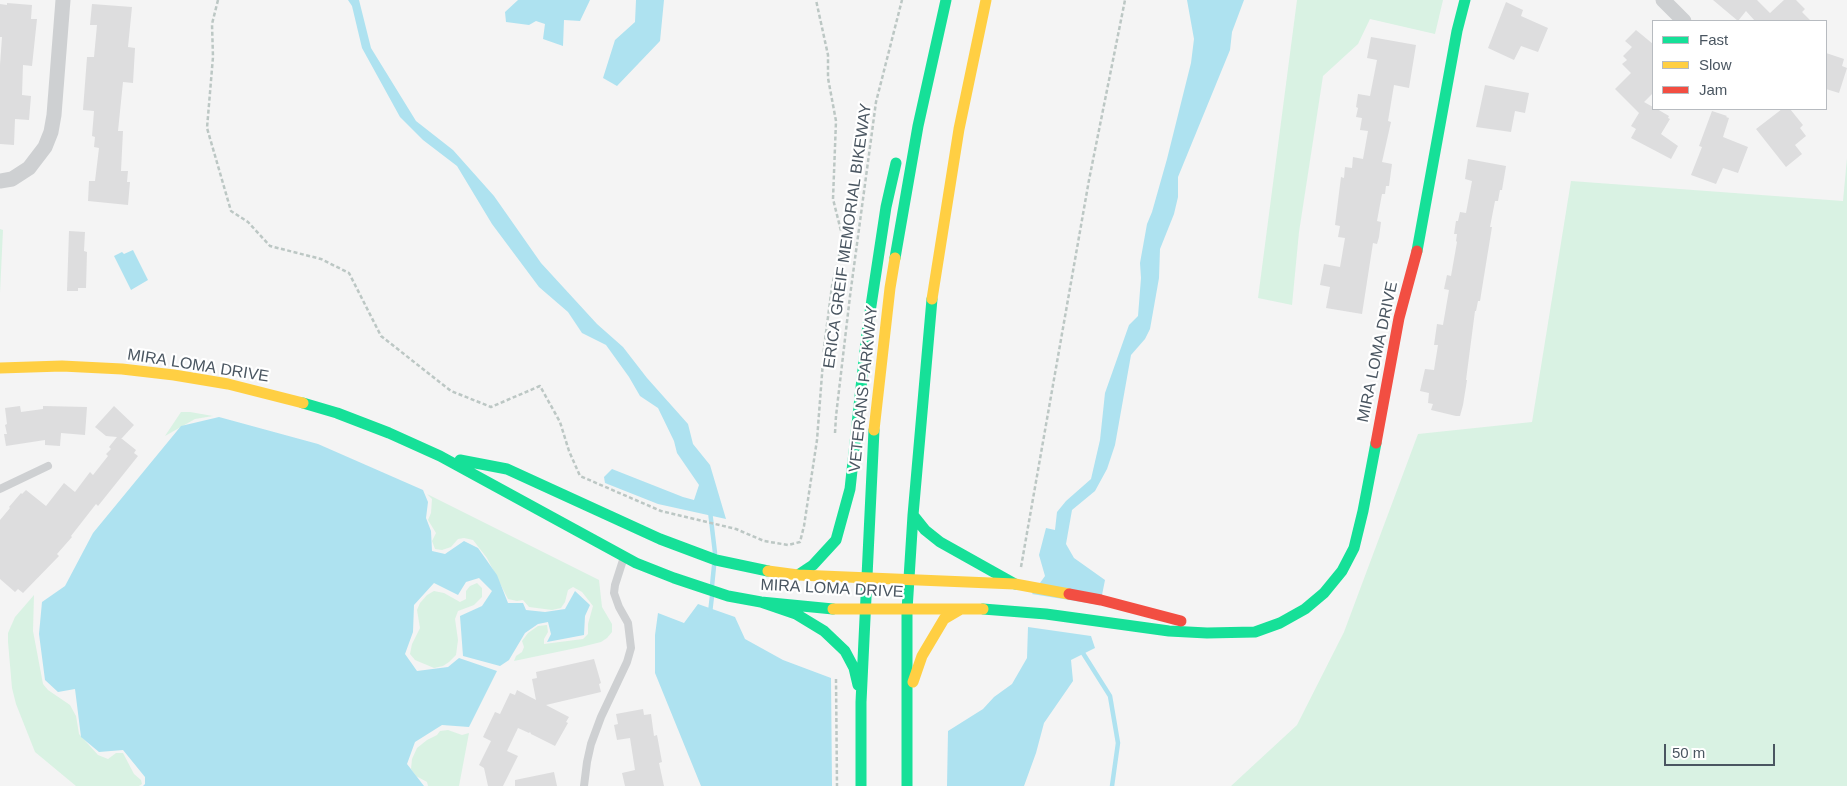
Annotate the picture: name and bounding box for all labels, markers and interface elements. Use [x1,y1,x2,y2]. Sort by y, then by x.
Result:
legend [1652,20,1827,110]
text: Fast [1699,31,1728,48]
text: Slow [1699,56,1732,73]
text: Jam [1699,81,1727,98]
street label: ERICA GREIF MEMORIAL BIKEWAY [820,102,876,370]
street label: MIRA LOMA DRIVE [1354,280,1402,424]
street label: VETERANS PARKWAY [846,305,882,473]
street label: MIRA LOMA DRIVE [126,345,270,387]
street label: MIRA LOMA DRIVE [760,576,904,602]
scale bar [1667,734,1778,766]
text: 50 m [1672,744,1705,761]

